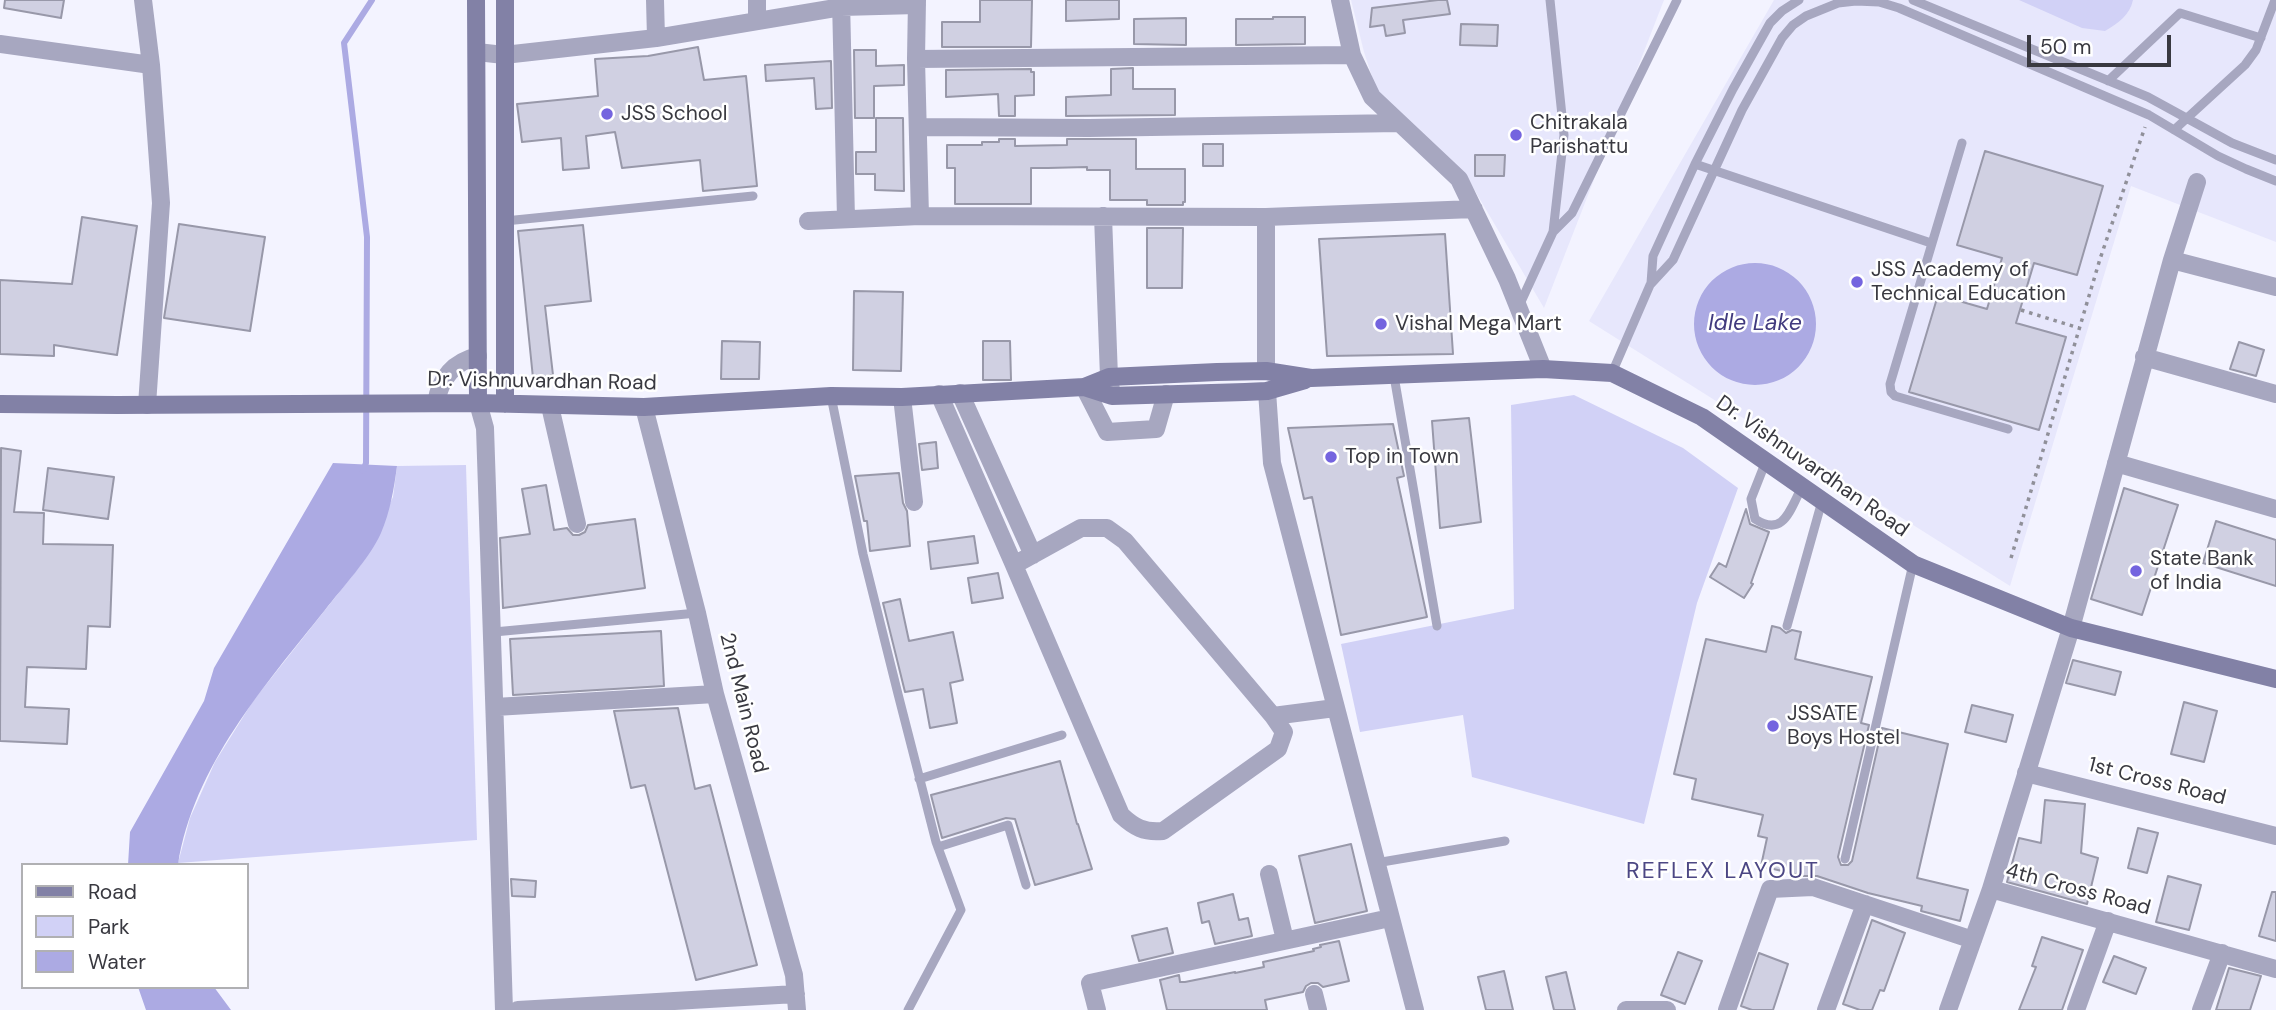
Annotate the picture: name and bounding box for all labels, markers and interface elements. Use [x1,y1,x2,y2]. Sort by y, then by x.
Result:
scale bar [2031,21,2174,65]
text: 50 m [2040,33,2091,61]
place label: JSS School [621,101,727,127]
marker: JSS School [599,106,615,122]
place label: Chitrakala Parishattu [1530,110,1628,160]
marker: Chitrakala Parishattu [1508,127,1524,143]
place label: JSS Academy of Technical Education [1871,257,2066,307]
marker: JSS Academy of Technical Education [1849,274,1865,290]
water label: Idle Lake [1708,310,1802,338]
place label: Vishal Mega Mart [1395,311,1562,337]
marker: Vishal Mega Mart [1373,316,1389,332]
street label: Dr. Vishnuvardhan Road [427,367,657,397]
street label: Dr. Vishnuvardhan Road [1711,391,1913,543]
place label: Top in Town [1345,444,1459,470]
marker: Top in Town [1323,449,1339,465]
place label: State Bank of India [2150,546,2254,596]
marker: State Bank of India [2128,563,2144,579]
street label: 2nd Main Road [713,630,773,776]
place label: JSSATE Boys Hostel [1787,701,1900,751]
marker: JSSATE Boys Hostel [1765,718,1781,734]
street label: 1st Cross Road [2086,753,2228,811]
district label: REFLEX LAYOUT [1628,858,1818,886]
street label: 4th Cross Road [2003,859,2153,921]
legend [21,863,248,989]
text: Road [88,878,137,906]
text: Park [88,913,129,941]
text: Water [88,948,146,976]

